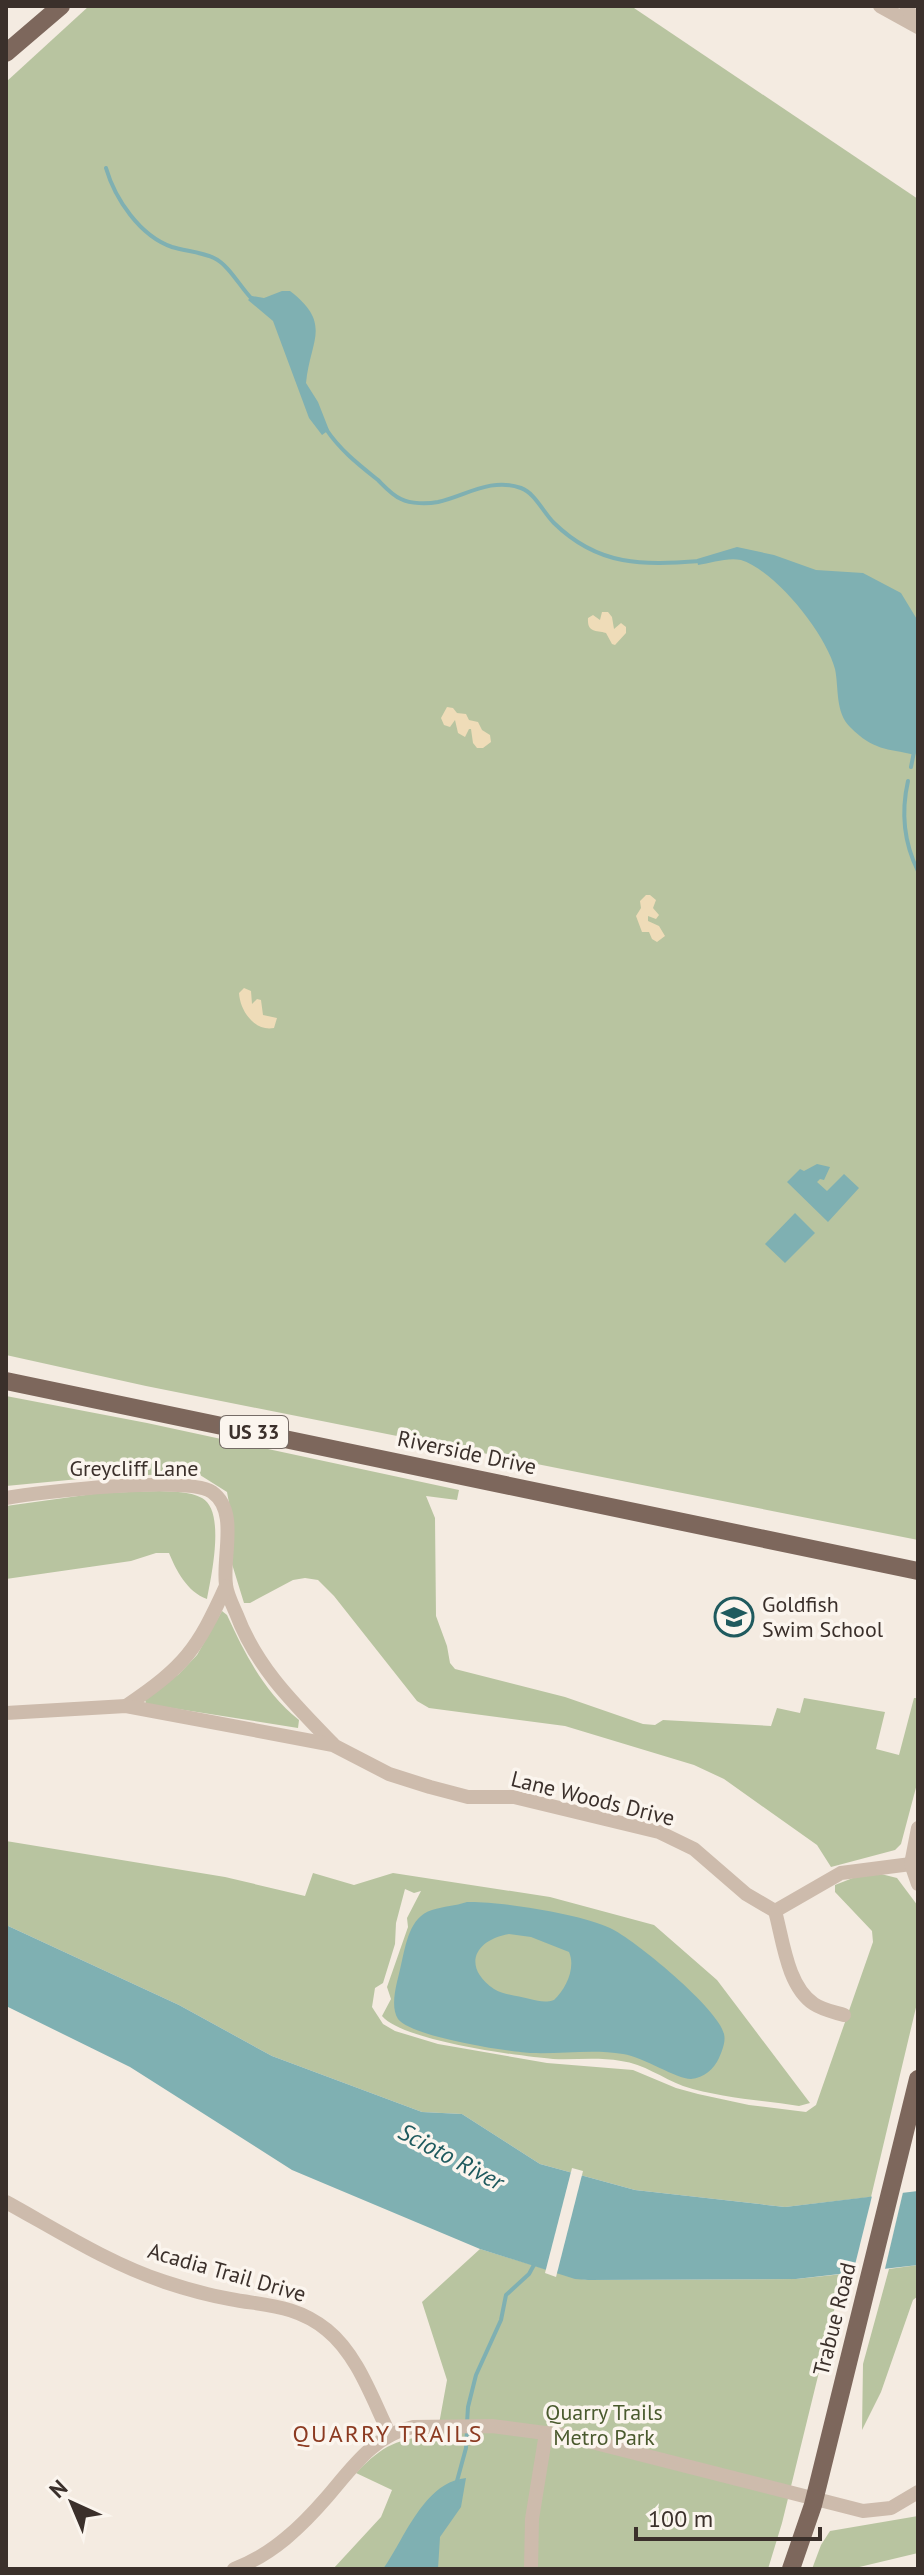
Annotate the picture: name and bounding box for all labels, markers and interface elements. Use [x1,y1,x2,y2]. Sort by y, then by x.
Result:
road number: US 33 [220,1416,288,1448]
street label: Riverside Drive [395,1424,539,1480]
street label: Greycliff Lane [70,1454,198,1482]
place label: Goldfish Swim School [762,1590,884,1643]
school or university icon: Goldfish Swim School [713,1596,755,1638]
street label: Lane Woods Drive [508,1764,678,1832]
water label: Scioto River [393,2116,511,2198]
street label: Acadia Trail Drive [145,2236,309,2308]
street label: Trabue Road [806,2260,862,2378]
park label: Quarry Trails Metro Park [545,2398,663,2451]
district label: QUARRY TRAILS [293,2418,483,2449]
north arrow [32,2463,112,2543]
text: N [43,2474,73,2504]
scale bar [636,2491,820,2541]
text: 100 m [648,2503,713,2534]

